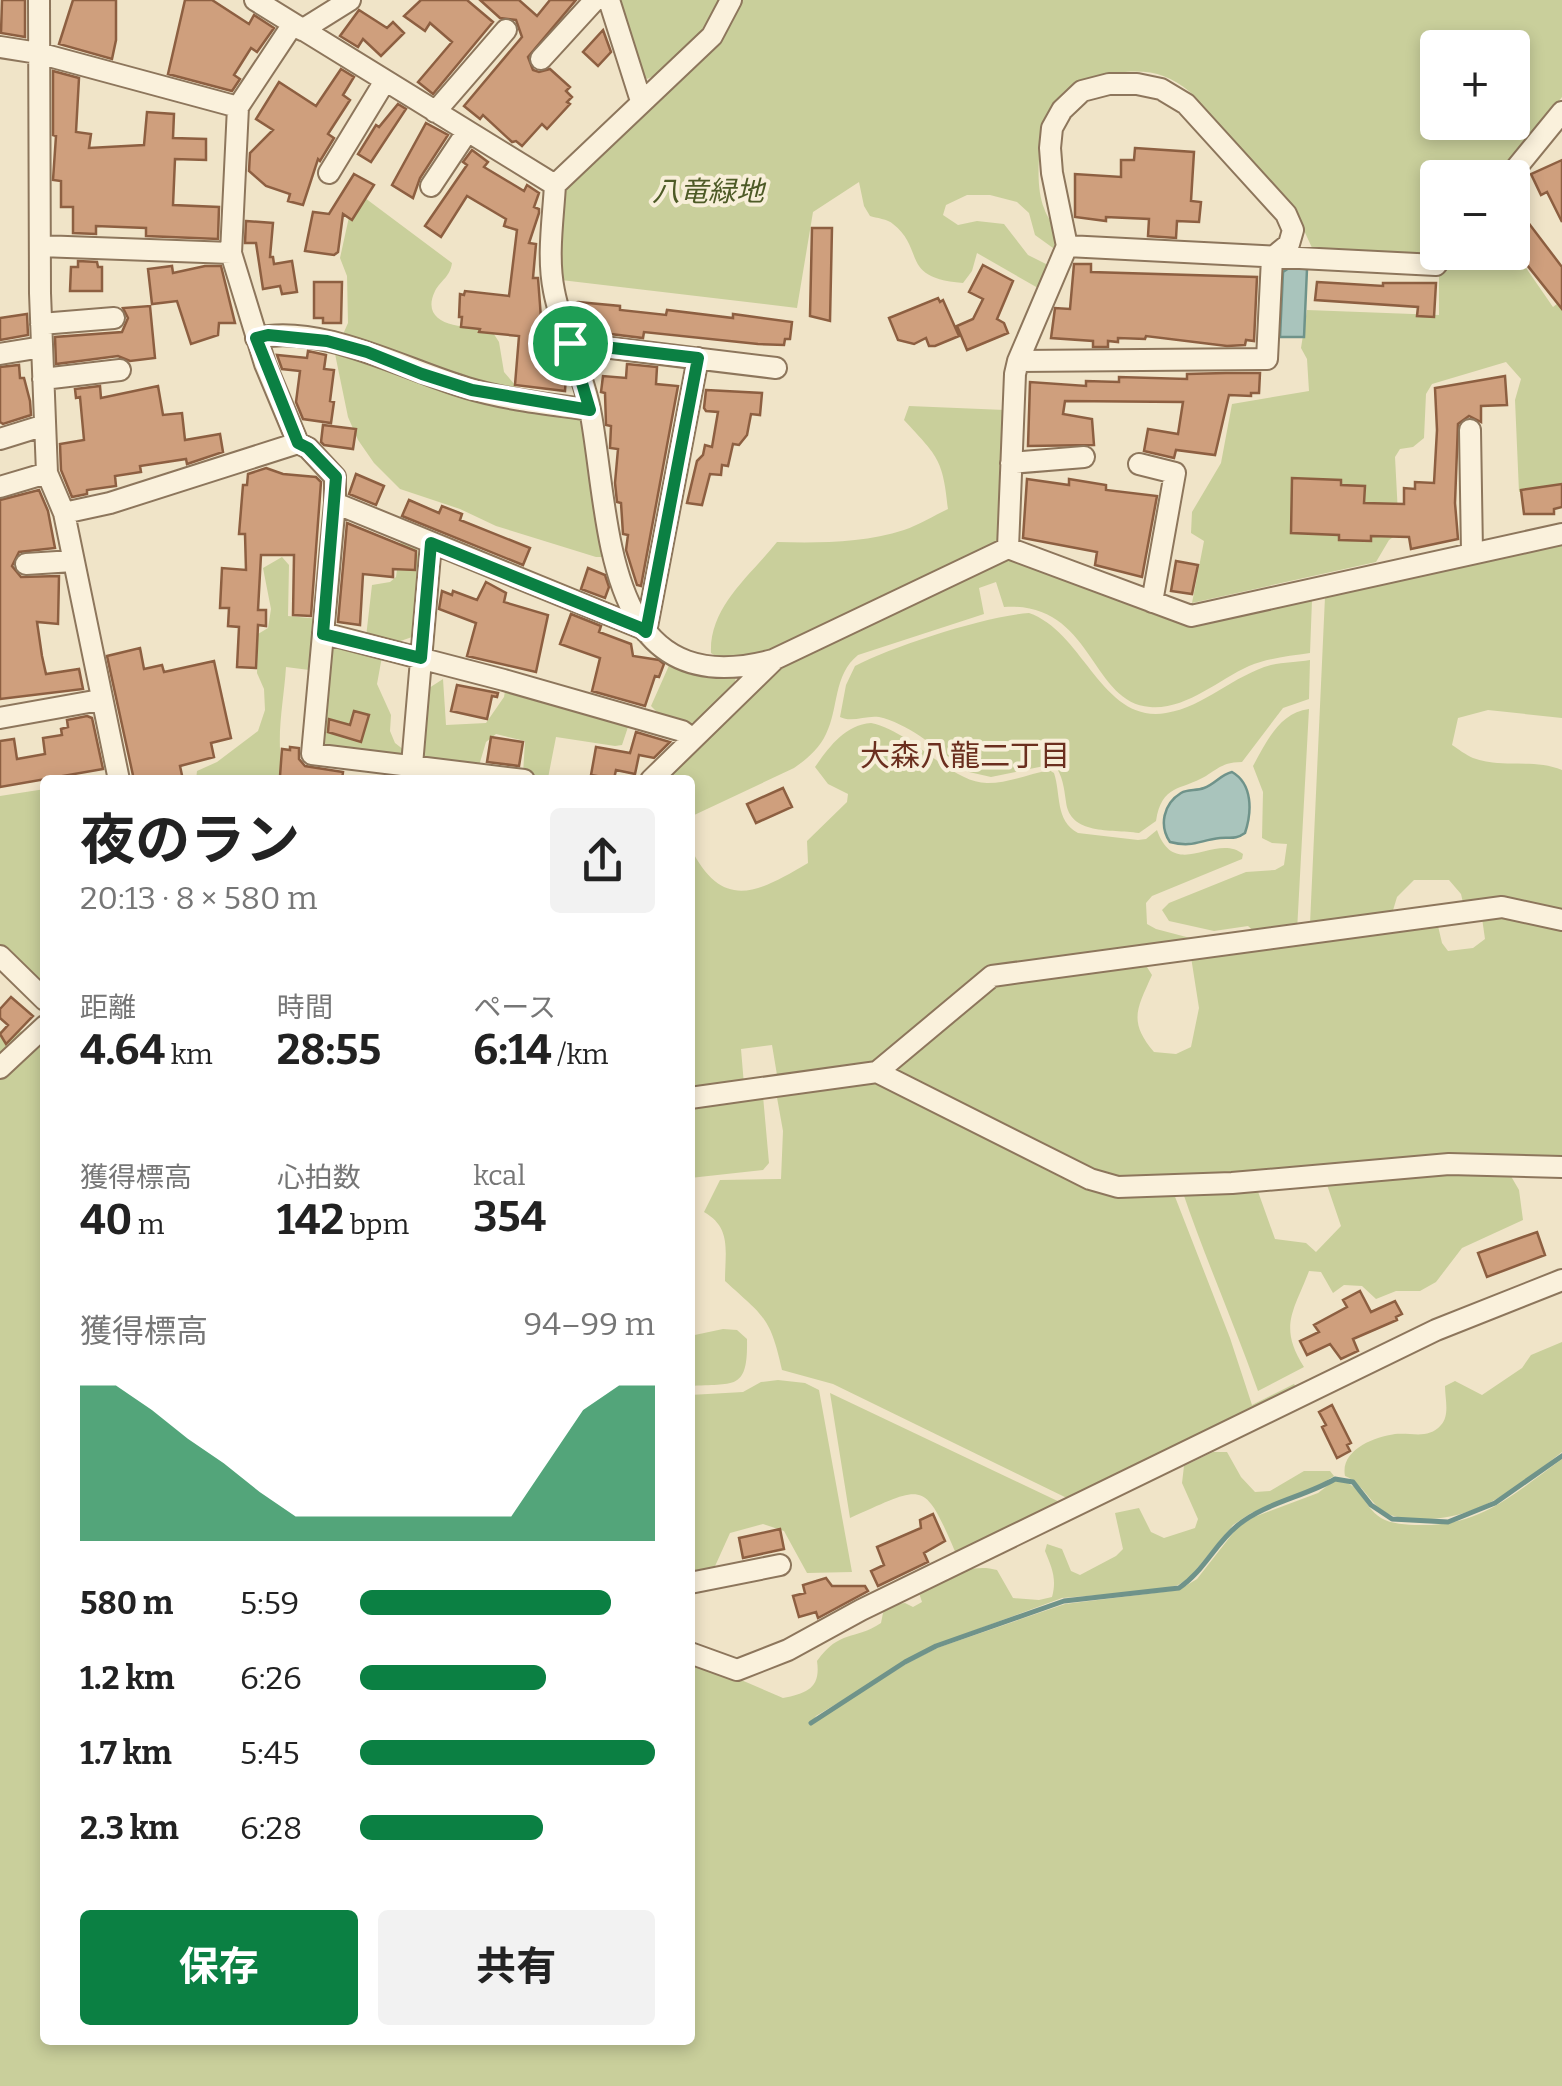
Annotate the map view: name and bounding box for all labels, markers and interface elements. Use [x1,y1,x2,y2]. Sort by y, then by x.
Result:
map controls [1420,30,1530,270]
button: + [1420,30,1530,140]
button: − [1420,160,1530,270]
park label: 八竜緑地 [652,175,767,208]
pin [528,301,613,386]
icon: arrive [543,316,598,371]
district label: 大森八龍二丁目 [860,738,1070,774]
text: 夜のラン [80,808,300,874]
button: share [550,808,655,913]
text: 20:13 · 8 × 580 m [80,879,317,917]
text: 距離 [80,991,136,1024]
text: 時間 [277,991,333,1024]
text: ペース [473,991,556,1024]
text: 4.64 [80,1025,165,1075]
text: 28:55 [277,1025,381,1075]
text: 6:14 [473,1025,552,1075]
text: km [165,1038,213,1071]
text: /km [552,1038,609,1071]
text: kcal [473,1159,525,1192]
text: 獲得標高 [80,1161,192,1194]
text: 心拍数 [277,1161,361,1194]
text: 354 [473,1192,546,1242]
text: 40 [80,1195,132,1245]
text: 142 [277,1195,344,1245]
text: m [132,1208,165,1241]
text: bpm [344,1208,409,1241]
text: 94–99 m [524,1305,655,1343]
text: 獲得標高 [80,1312,208,1350]
text: 580 m [80,1584,173,1622]
text: 5:59 [240,1584,299,1622]
text: 1.2 km [80,1659,175,1697]
text: 6:26 [240,1659,302,1697]
text: 1.7 km [80,1734,172,1772]
text: 5:45 [240,1734,300,1772]
text: 2.3 km [80,1809,179,1847]
text: 6:28 [240,1809,302,1847]
button: 保存 [80,1910,358,2025]
button: 共有 [378,1910,655,2025]

